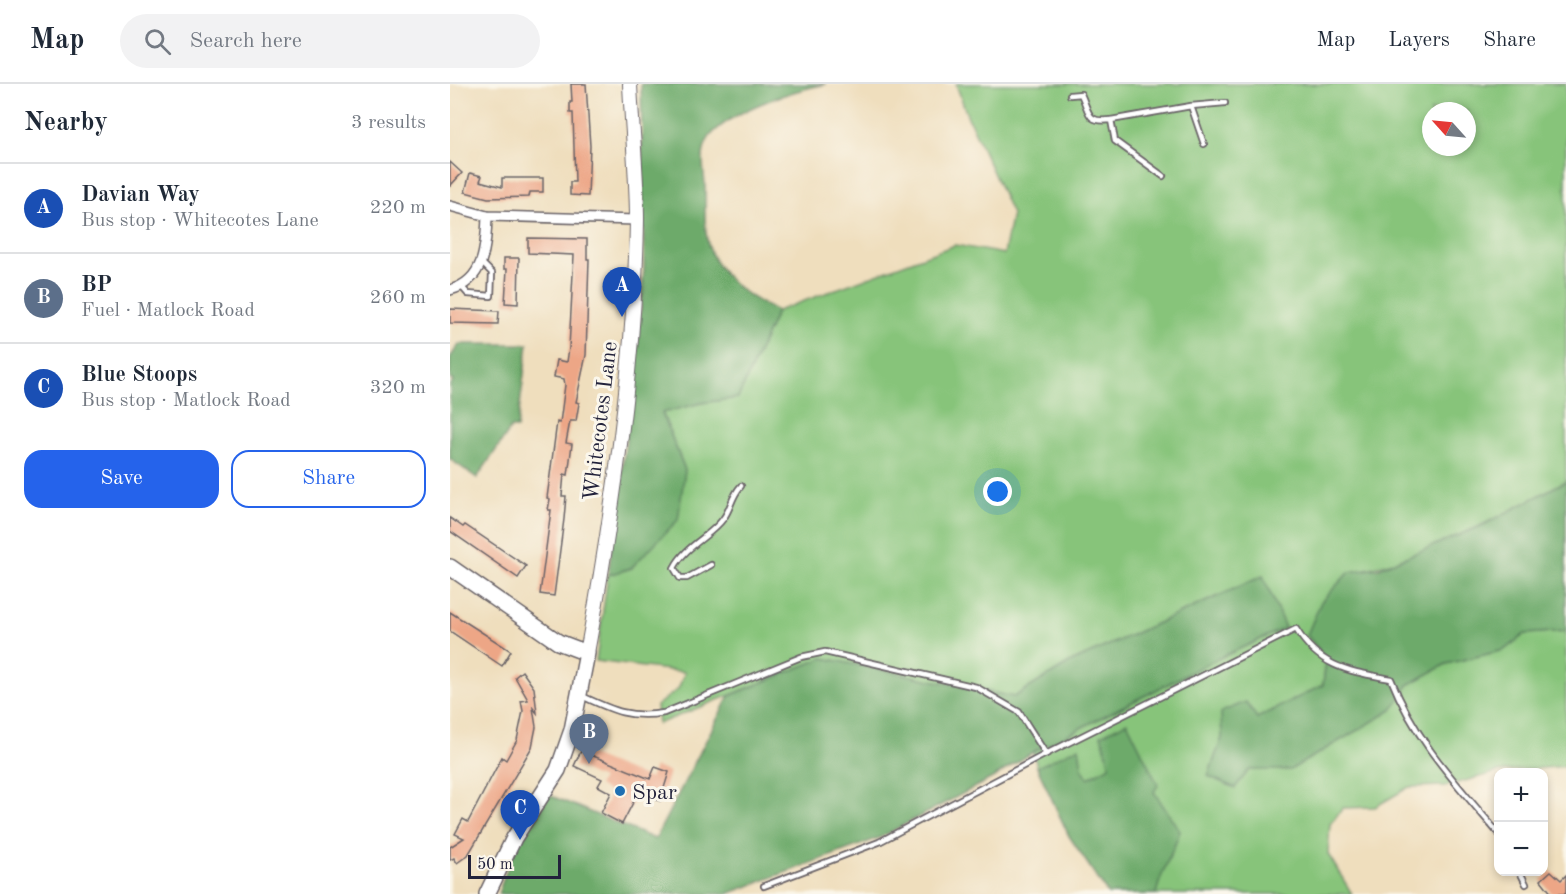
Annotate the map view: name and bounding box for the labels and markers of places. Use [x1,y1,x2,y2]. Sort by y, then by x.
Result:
pin: A [602,268,642,317]
pin: B [570,714,608,764]
place label: Spar [632,782,677,804]
marker: Spar [613,784,627,798]
pin: C [500,790,540,840]

